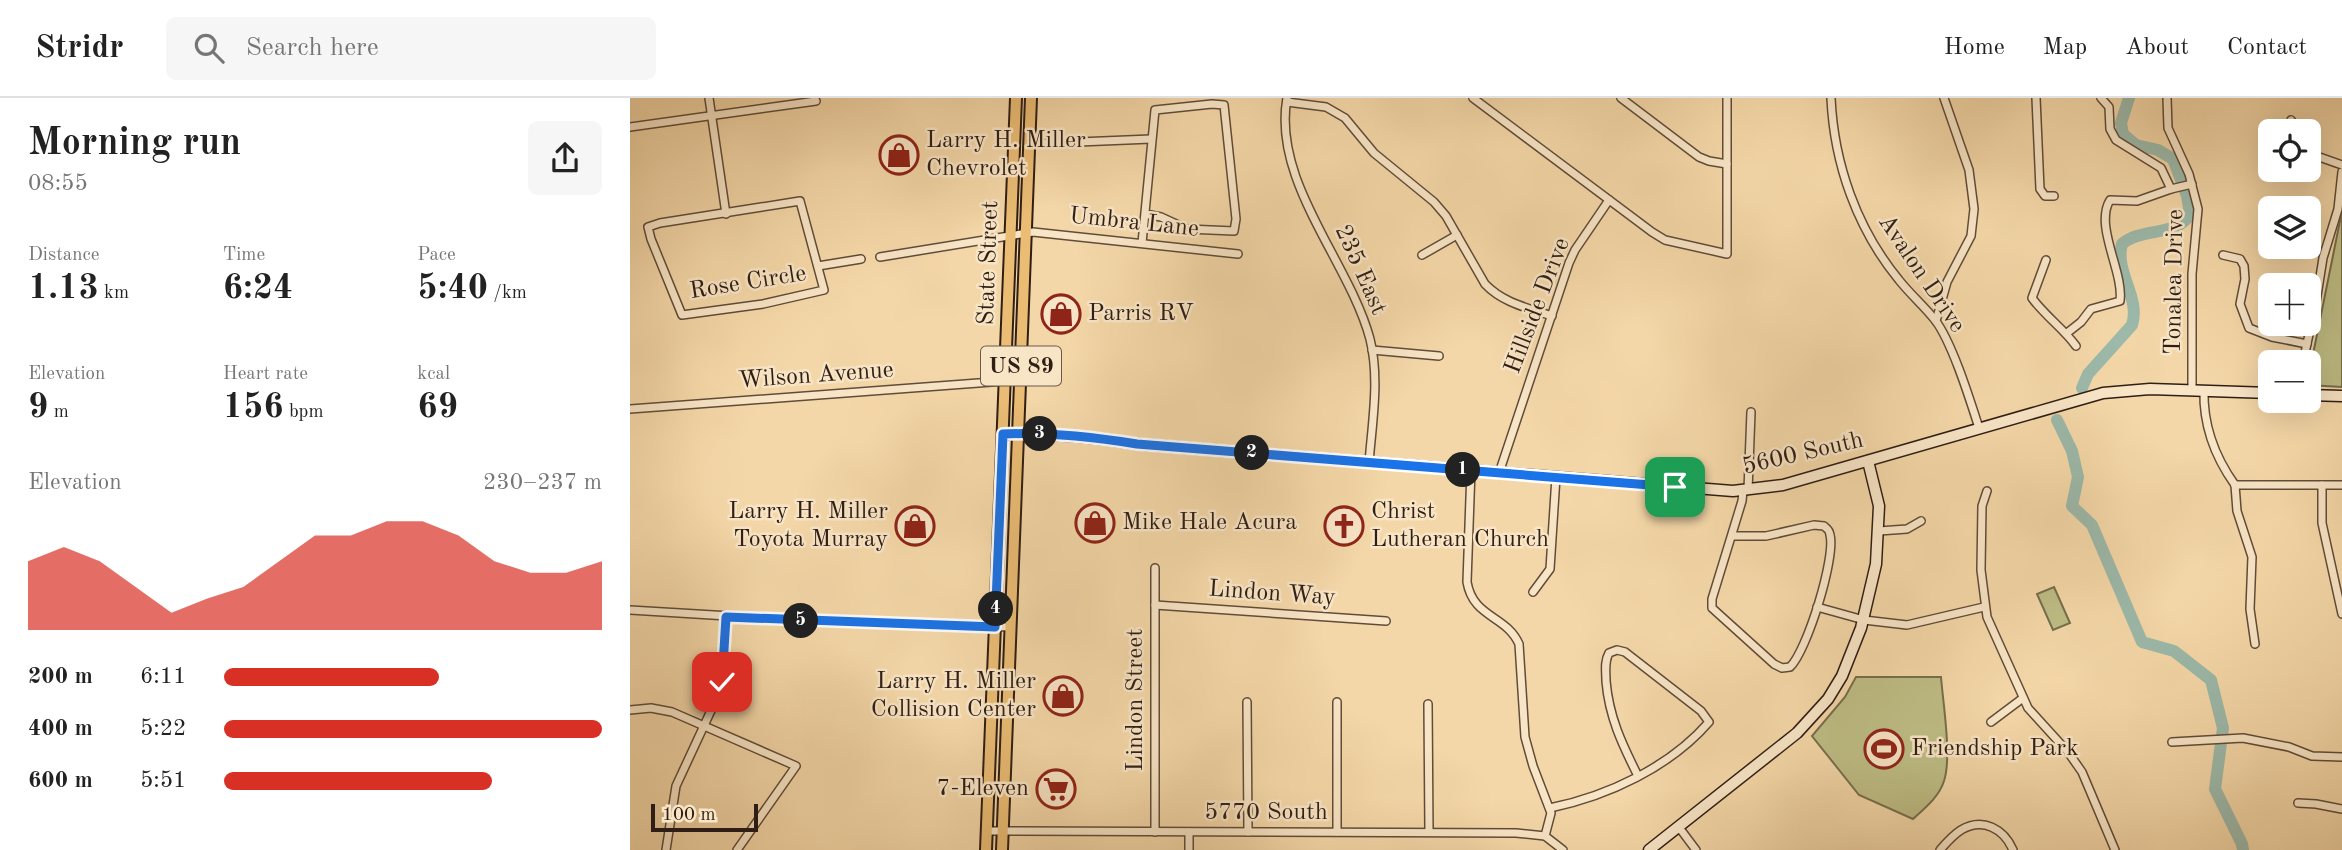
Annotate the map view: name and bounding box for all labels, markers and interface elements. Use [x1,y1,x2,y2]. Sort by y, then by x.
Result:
search box [166,17,656,80]
icon: search [190,29,228,67]
text: Stridr [35,32,124,65]
text: Search here [246,35,379,61]
text: Home [1944,36,2005,60]
text: Map [2043,36,2087,60]
text: About [2125,36,2189,60]
text: Contact [2227,36,2307,60]
map controls [2258,119,2321,413]
button: locate [2258,119,2321,182]
button: share [528,121,602,195]
text: Morning run [28,125,241,163]
place label: Larry H. Miller Chevrolet [926,129,1086,181]
shop icon: Larry H. Miller Chevrolet [878,134,920,176]
text: 08:55 [28,172,88,195]
button: layers [2258,196,2321,259]
street label: State Street [975,200,1003,326]
street label: Umbra Lane [1068,204,1200,242]
street label: Tonalea Drive [2162,209,2188,355]
street label: Avalon Drive [1873,211,1969,337]
street label: 235 East [1330,221,1390,319]
street label: Hillside Drive [1501,235,1575,377]
text: Distance [28,246,100,265]
text: Time [223,246,265,265]
text: Pace [417,246,456,265]
street label: Rose Circle [688,262,808,304]
text: 1.13 [28,271,99,306]
text: 6:24 [223,271,293,306]
text: 5:40 [417,271,488,306]
button: + [2258,273,2321,336]
text: km [99,284,129,303]
text: /km [488,284,527,303]
shop icon: Parris RV [1040,293,1082,335]
place label: Parris RV [1088,302,1194,326]
road number: US 89 [981,346,1061,386]
button: − [2258,350,2321,413]
street label: Wilson Avenue [737,359,895,393]
text: Elevation [28,365,105,384]
text: Heart rate [223,365,308,384]
text: kcal [417,365,450,384]
text: 9 [28,390,48,425]
text: 156 [223,390,284,425]
text: 69 [417,390,458,425]
text: m [48,403,69,422]
text: bpm [284,403,324,422]
pin: 3 [1022,416,1058,452]
text: 3 [1034,424,1045,443]
street label: 5600 South [1740,428,1866,480]
pin: 2 [1234,436,1270,470]
text: 2 [1246,443,1257,462]
pin: 1 [1446,452,1480,488]
pin [1645,457,1705,517]
text: 1 [1457,460,1468,479]
icon: arrive [1656,468,1694,506]
text: Elevation [28,471,122,494]
text: 230–237 m [483,471,602,494]
place label: Larry H. Miller Toyota Murray [728,500,888,552]
place label: Christ Lutheran Church [1371,500,1549,552]
shop icon: Mike Hale Acura [1074,502,1116,544]
shop icon: Larry H. Miller Toyota Murray [894,505,936,547]
church icon: Christ Lutheran Church [1323,505,1365,547]
place label: Mike Hale Acura [1122,511,1297,535]
street label: Lindon Way [1208,578,1337,610]
pin: 4 [978,592,1014,626]
text: 4 [990,599,1001,618]
pin: 5 [784,603,818,638]
text: 5 [795,611,806,630]
street label: Lindon Street [1124,628,1148,772]
pin [692,652,752,712]
icon: check [703,663,741,701]
text: 200 m [28,665,93,688]
text: 6:11 [140,665,186,688]
place label: Larry H. Miller Collision Center [871,670,1036,722]
shop icon: Larry H. Miller Collision Center [1042,675,1084,717]
text: 400 m [28,717,93,740]
text: 5:22 [140,717,186,740]
sports icon: Friendship Park [1863,728,1905,770]
place label: Friendship Park [1911,737,2079,761]
supermarket icon: 7-Eleven [1035,768,1077,810]
text: 600 m [28,769,93,792]
text: 5:51 [140,769,186,792]
place label: 7-Eleven [937,777,1029,801]
scale bar [651,801,758,833]
street label: 5770 South [1204,801,1328,825]
text: 100 m [662,806,715,825]

